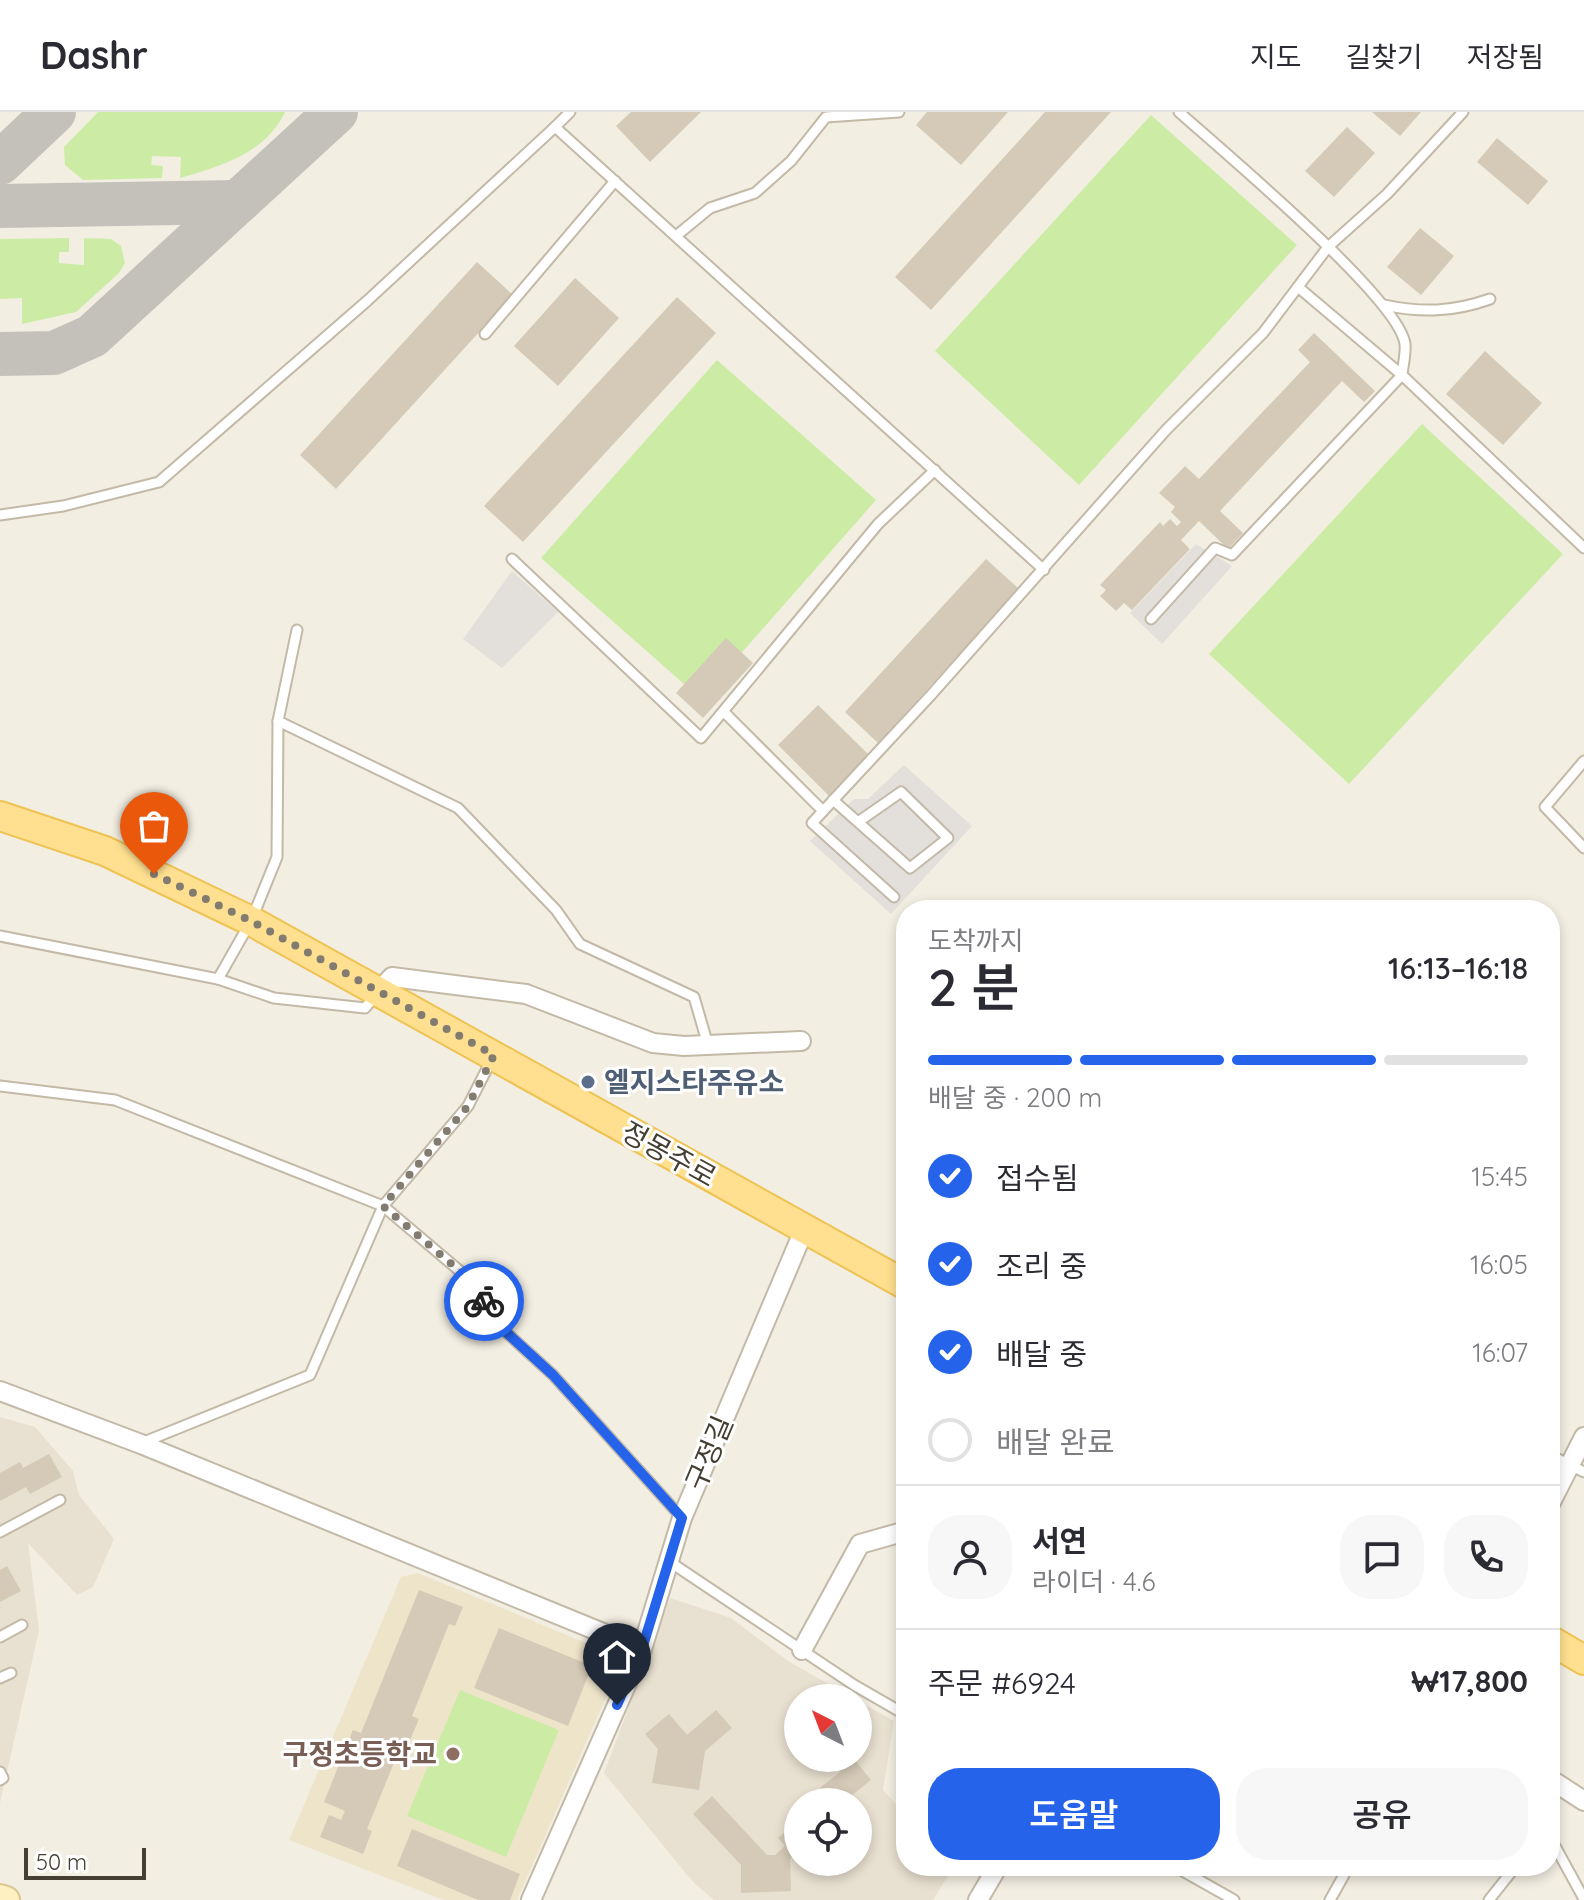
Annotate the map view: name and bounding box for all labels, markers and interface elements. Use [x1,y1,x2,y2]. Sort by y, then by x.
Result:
text: Dashr [40,31,148,79]
text: 지도 [1250,39,1301,74]
text: 길찾기 [1345,39,1423,74]
text: 저장됨 [1467,39,1544,74]
pin [120,792,188,874]
icon: bag [132,804,176,848]
text: 도착까지 [928,924,1024,957]
text: 16:13–16:18 [1388,949,1528,987]
text: 2 분 [928,954,1020,1019]
place label: 엘지스타주유소 [604,1064,784,1099]
marker: 엘지스타주유소 [579,1073,597,1091]
text: 배달 중 · 200 m [928,1081,1102,1114]
street label: 정몽주로 [616,1113,723,1194]
icon: check [928,1154,972,1198]
text: 접수됨 [996,1159,1079,1197]
text: 15:45 [1471,1160,1528,1193]
icon: check [928,1242,972,1286]
text: 조리 중 [996,1247,1087,1285]
text: 16:05 [1470,1248,1528,1281]
courier [444,1261,524,1341]
icon: bike [462,1279,506,1323]
icon: check [928,1330,972,1374]
text: 배달 중 [996,1335,1087,1373]
text: 16:07 [1472,1336,1528,1369]
street label: 구정길 [677,1410,740,1495]
text: 배달 완료 [996,1423,1115,1461]
button: person [928,1515,1012,1599]
button: chat [1340,1515,1424,1599]
button: phone [1444,1515,1528,1599]
text: 서연 [1032,1522,1087,1560]
text: 라이더 · 4.6 [1032,1565,1155,1598]
pin [583,1623,651,1705]
icon: home [595,1635,639,1679]
text: ₩17,800 [1411,1662,1528,1700]
text: 주문 #6924 [928,1664,1076,1702]
north arrow [784,1684,872,1772]
map controls [784,1684,872,1876]
place label: 구정초등학교 [282,1736,437,1771]
marker: 구정초등학교 [444,1745,462,1763]
button: 도움말 [928,1768,1220,1860]
button: 공유 [1236,1768,1528,1860]
button: locate [784,1788,872,1876]
scale bar [24,1844,146,1880]
text: 50 m [36,1848,87,1876]

